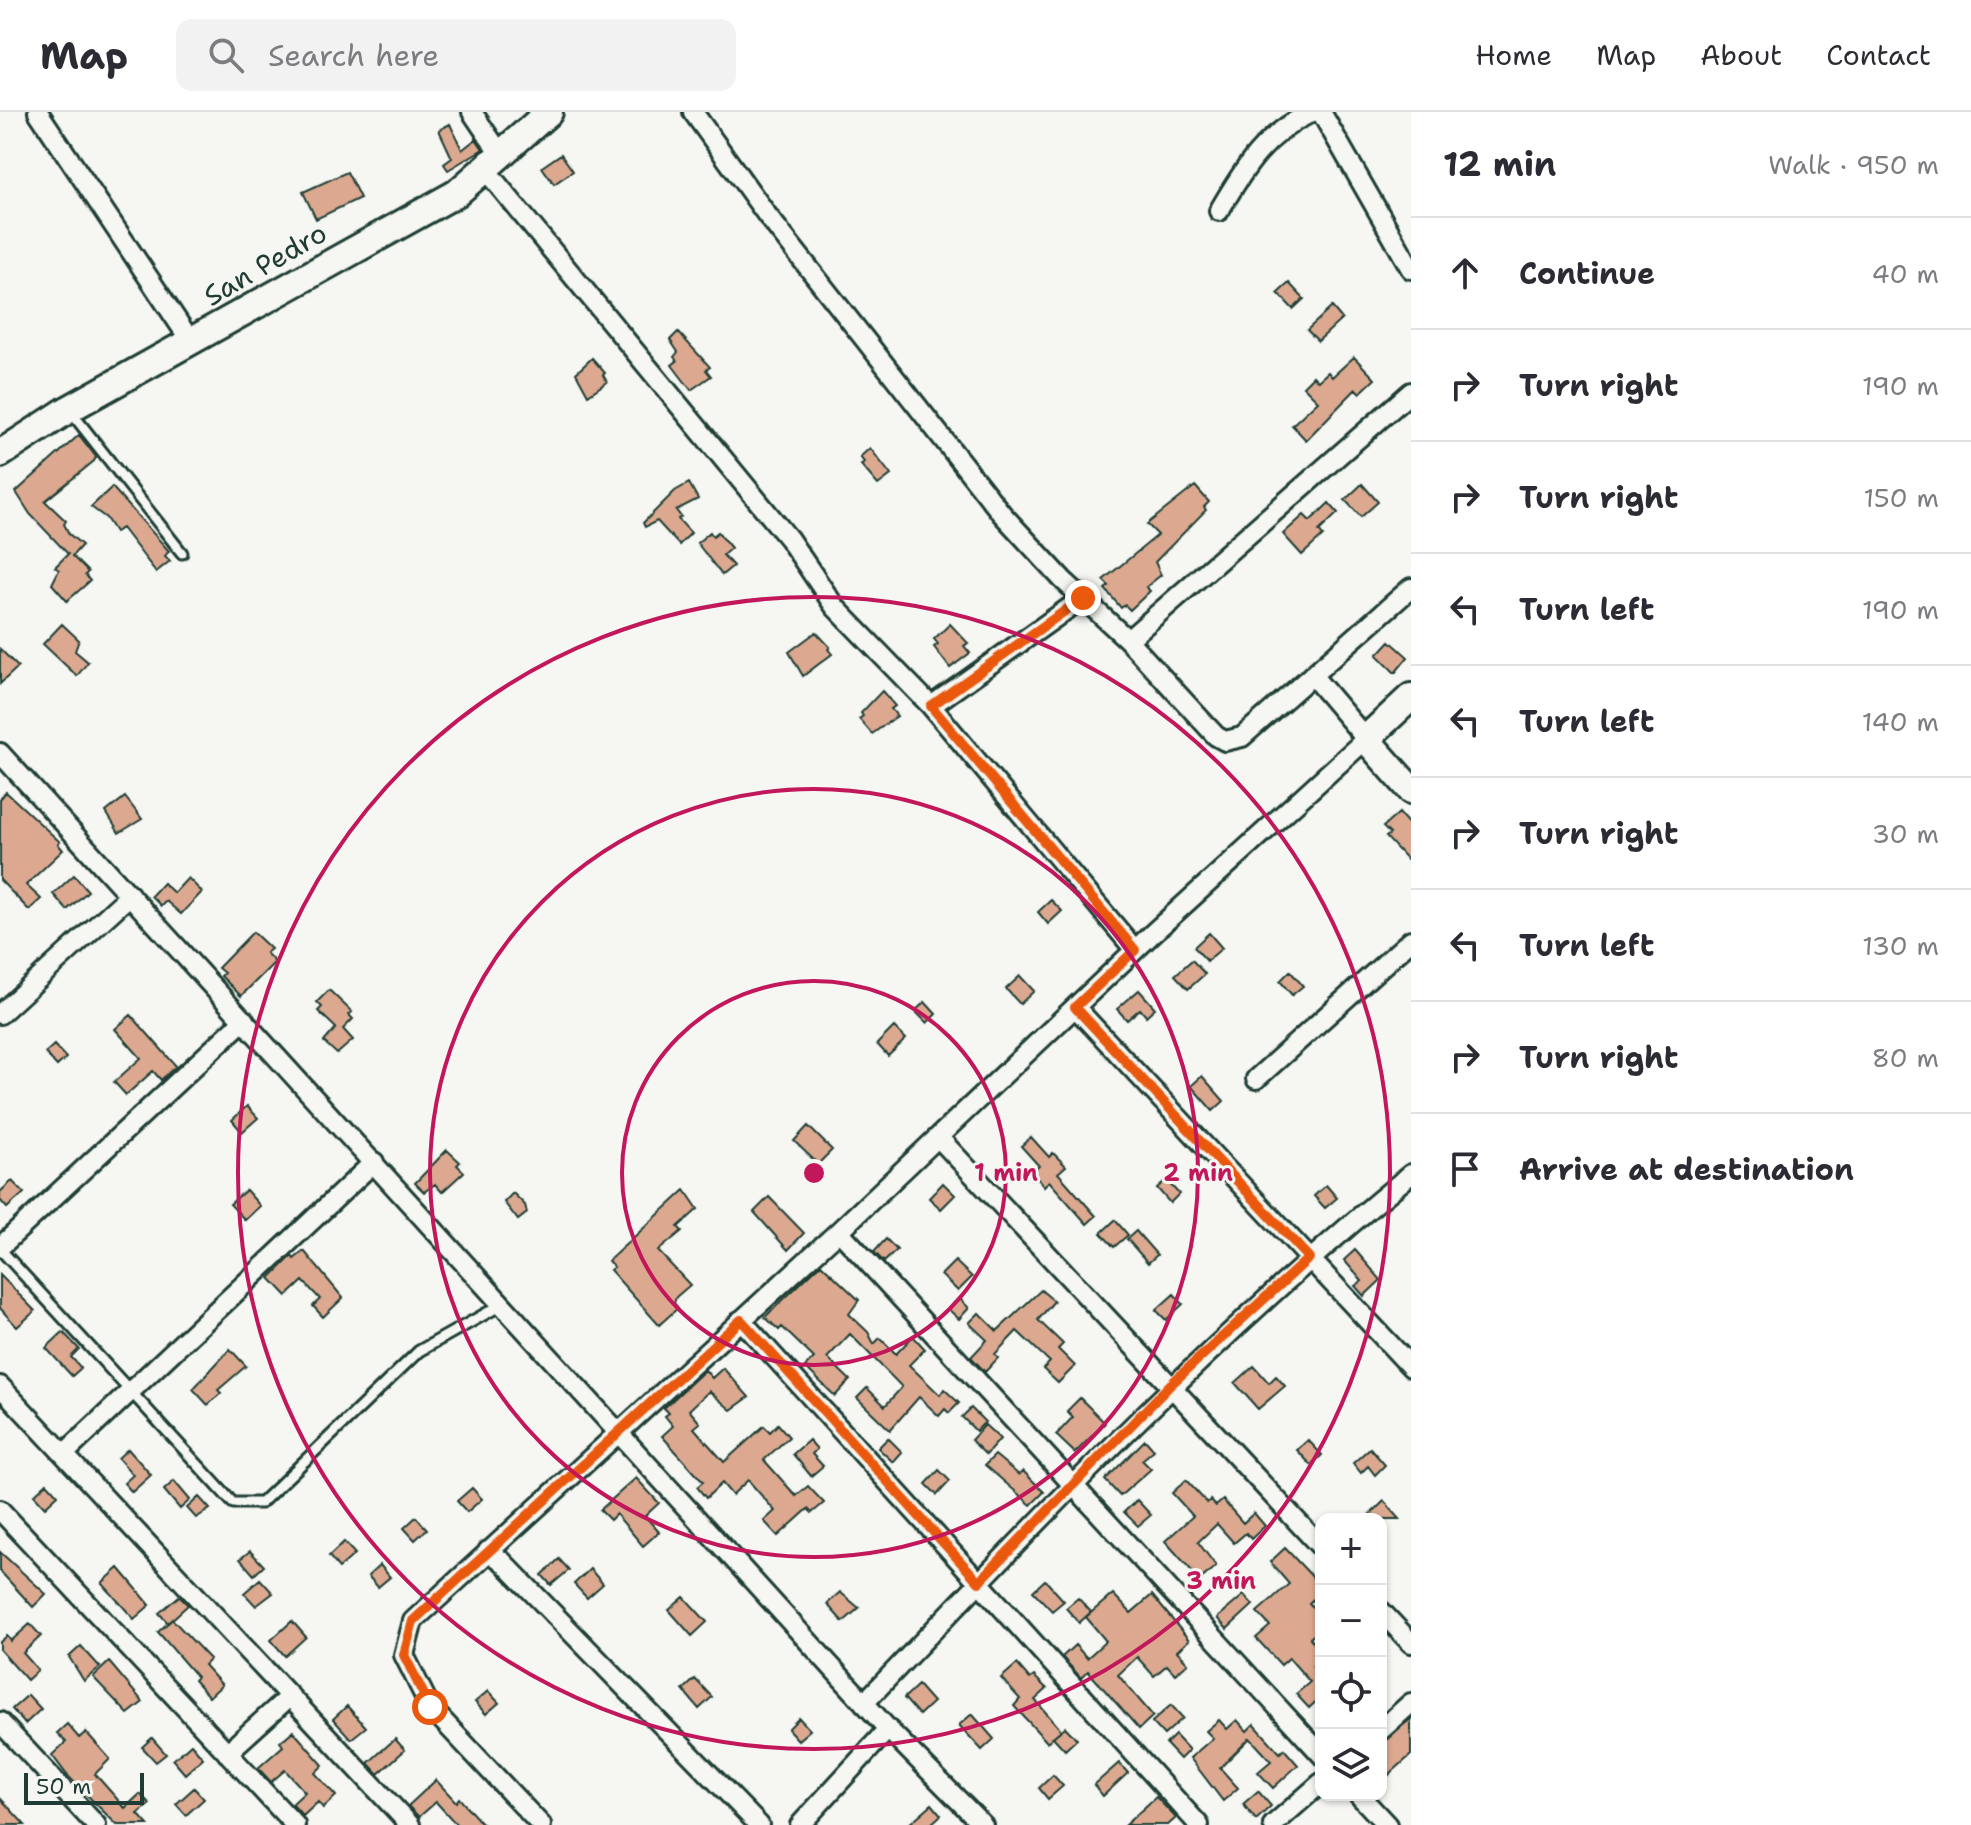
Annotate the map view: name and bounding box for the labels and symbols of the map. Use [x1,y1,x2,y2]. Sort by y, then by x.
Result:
street label: San Pedro [197,214,333,314]
route end [1065,580,1101,616]
text: 1 min [974,1157,1038,1189]
text: 2 min [1163,1157,1233,1189]
centre of rings [800,1159,828,1187]
text: 3 min [1186,1565,1256,1597]
route start [412,1689,448,1725]
scale bar [24,1769,144,1805]

